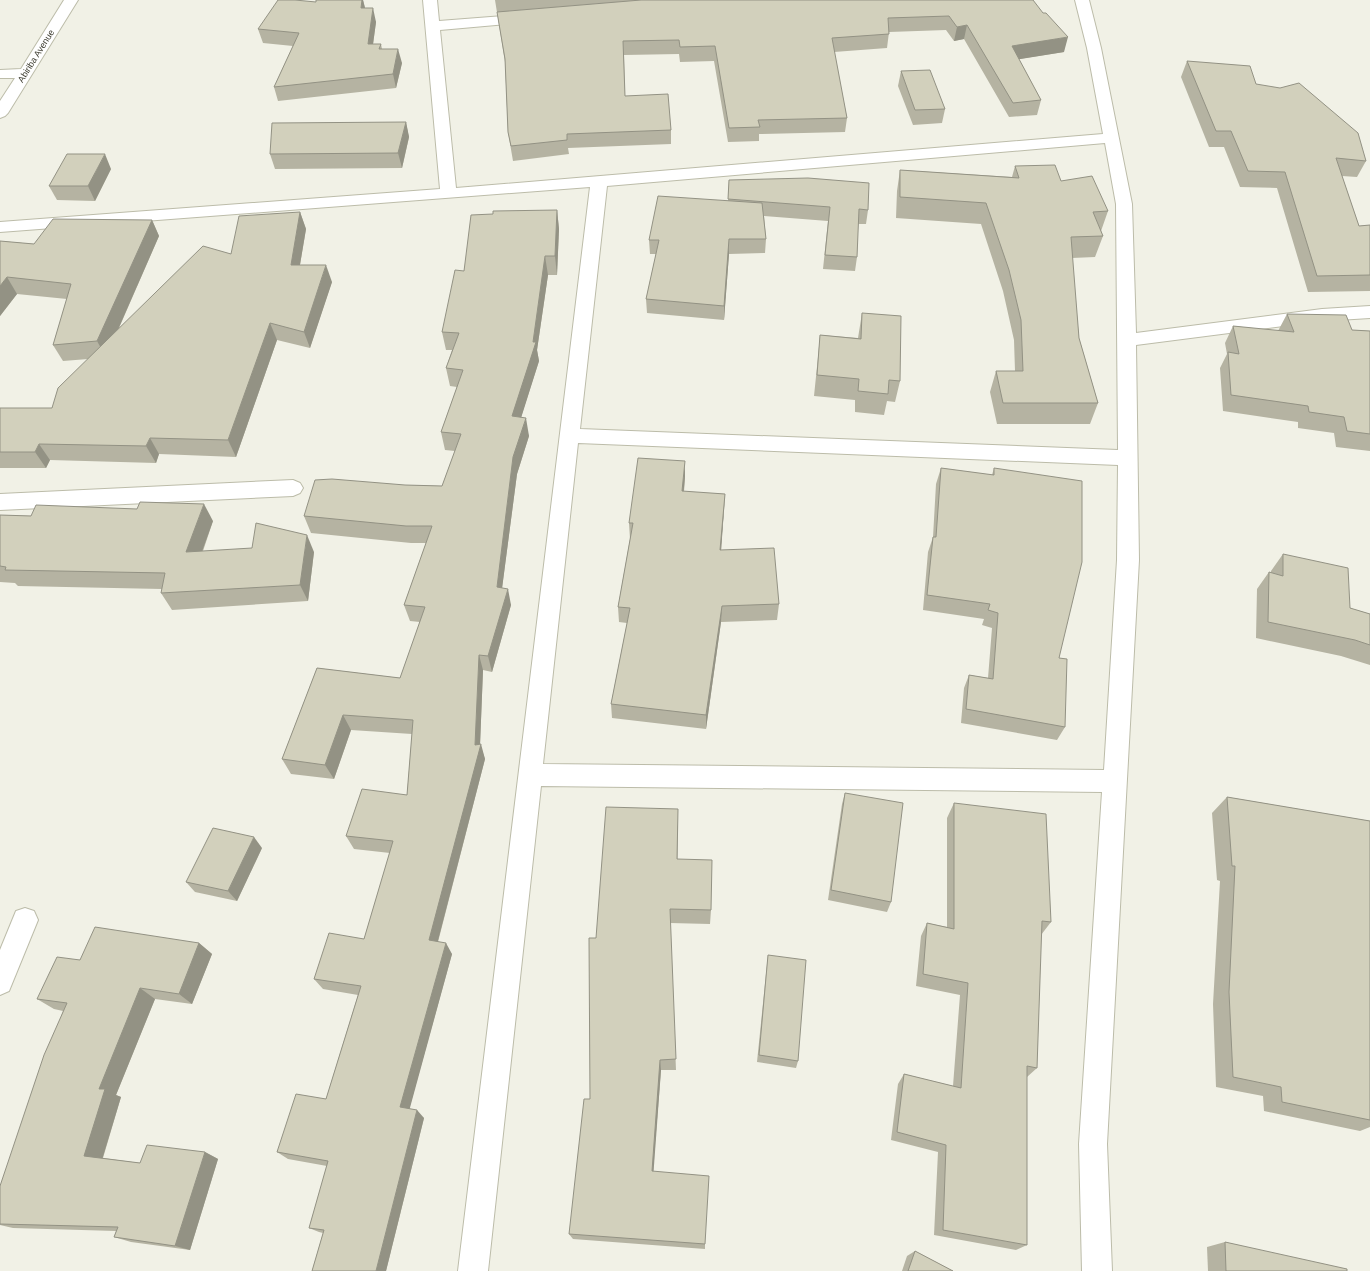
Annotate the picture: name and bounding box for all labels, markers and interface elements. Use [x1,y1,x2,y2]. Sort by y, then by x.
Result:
street label: Abiriba Avenue [16,28,56,84]

